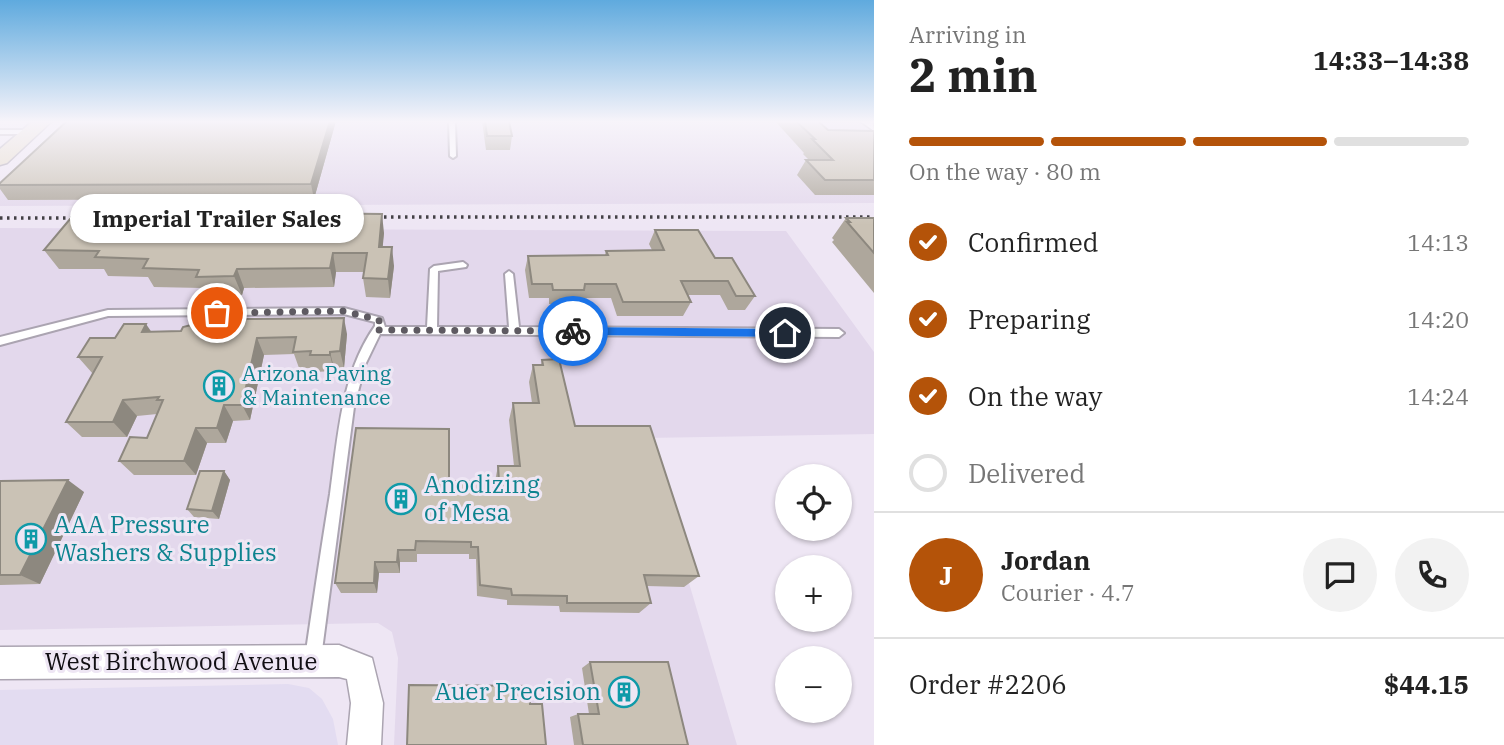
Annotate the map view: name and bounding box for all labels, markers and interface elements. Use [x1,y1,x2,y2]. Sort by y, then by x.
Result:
text: Arriving in [909,19,1026,49]
text: 14:33–14:38 [1313,43,1469,77]
text: 2 min [909,45,1038,105]
text: On the way · 80 m [909,156,1101,186]
callout: Imperial Trailer Sales [70,194,364,243]
text: Imperial Trailer Sales [92,203,342,233]
icon: check [909,223,947,261]
text: Confirmed [968,225,1099,259]
text: 14:13 [1407,227,1469,257]
pin [187,283,247,343]
icon: bag [198,294,236,332]
courier [538,296,608,366]
icon: check [909,300,947,338]
text: Preparing [968,302,1090,336]
pin [755,303,815,363]
text: 14:20 [1407,304,1469,334]
icon: bike [554,312,592,350]
icon: home [766,314,804,352]
place label: Arizona Paving & Maintenance [242,359,392,411]
building icon: Arizona Paving & Maintenance [202,369,236,403]
icon: check [909,377,947,415]
text: On the way [968,379,1102,413]
text: 14:24 [1407,381,1469,411]
text: Delivered [968,456,1085,490]
map controls [775,464,852,723]
button: locate [775,464,852,541]
place label: Anodizing of Mesa [424,468,540,528]
building icon: Anodizing of Mesa [384,482,418,516]
place label: AAA Pressure Washers & Supplies [54,508,277,568]
building icon: AAA Pressure Washers & Supplies [14,522,48,556]
button: chat [1303,538,1377,612]
button: phone [1395,538,1469,612]
text: Jordan [1001,543,1091,577]
button: + [775,555,852,632]
text: J [939,558,953,592]
text: Courier · 4.7 [1001,577,1135,607]
street label: West Birchwood Avenue [45,645,317,677]
button: − [775,646,852,723]
text: Order #2206 [909,667,1067,701]
text: $44.15 [1384,667,1469,701]
place label: Auer Precision [435,675,601,707]
building icon: Auer Precision [607,675,641,709]

